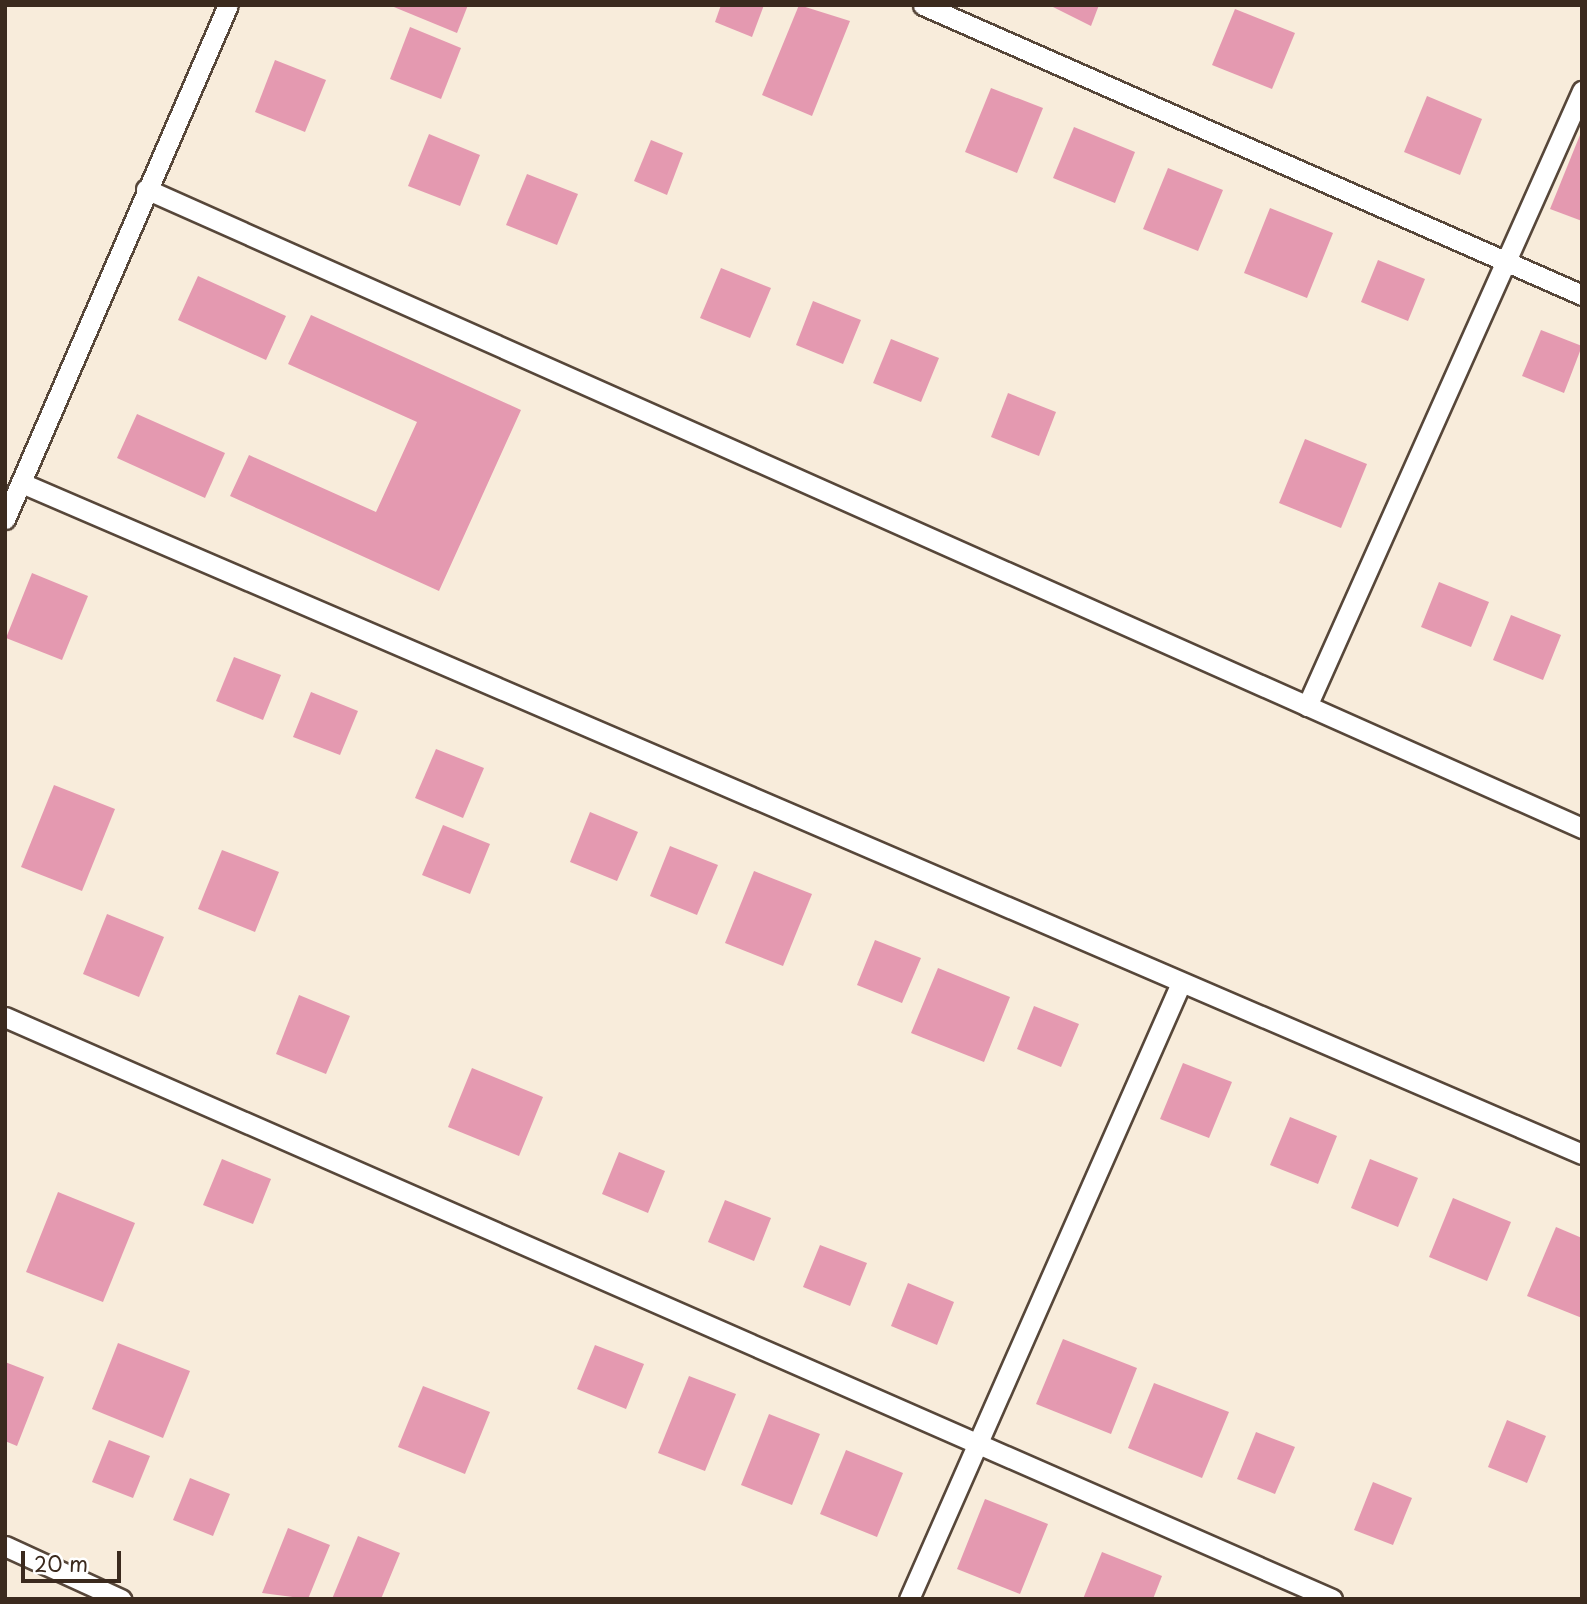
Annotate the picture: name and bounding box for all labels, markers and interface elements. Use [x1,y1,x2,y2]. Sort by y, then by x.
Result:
scale bar [24,1538,124,1582]
text: 20 m [34,1547,88,1579]

